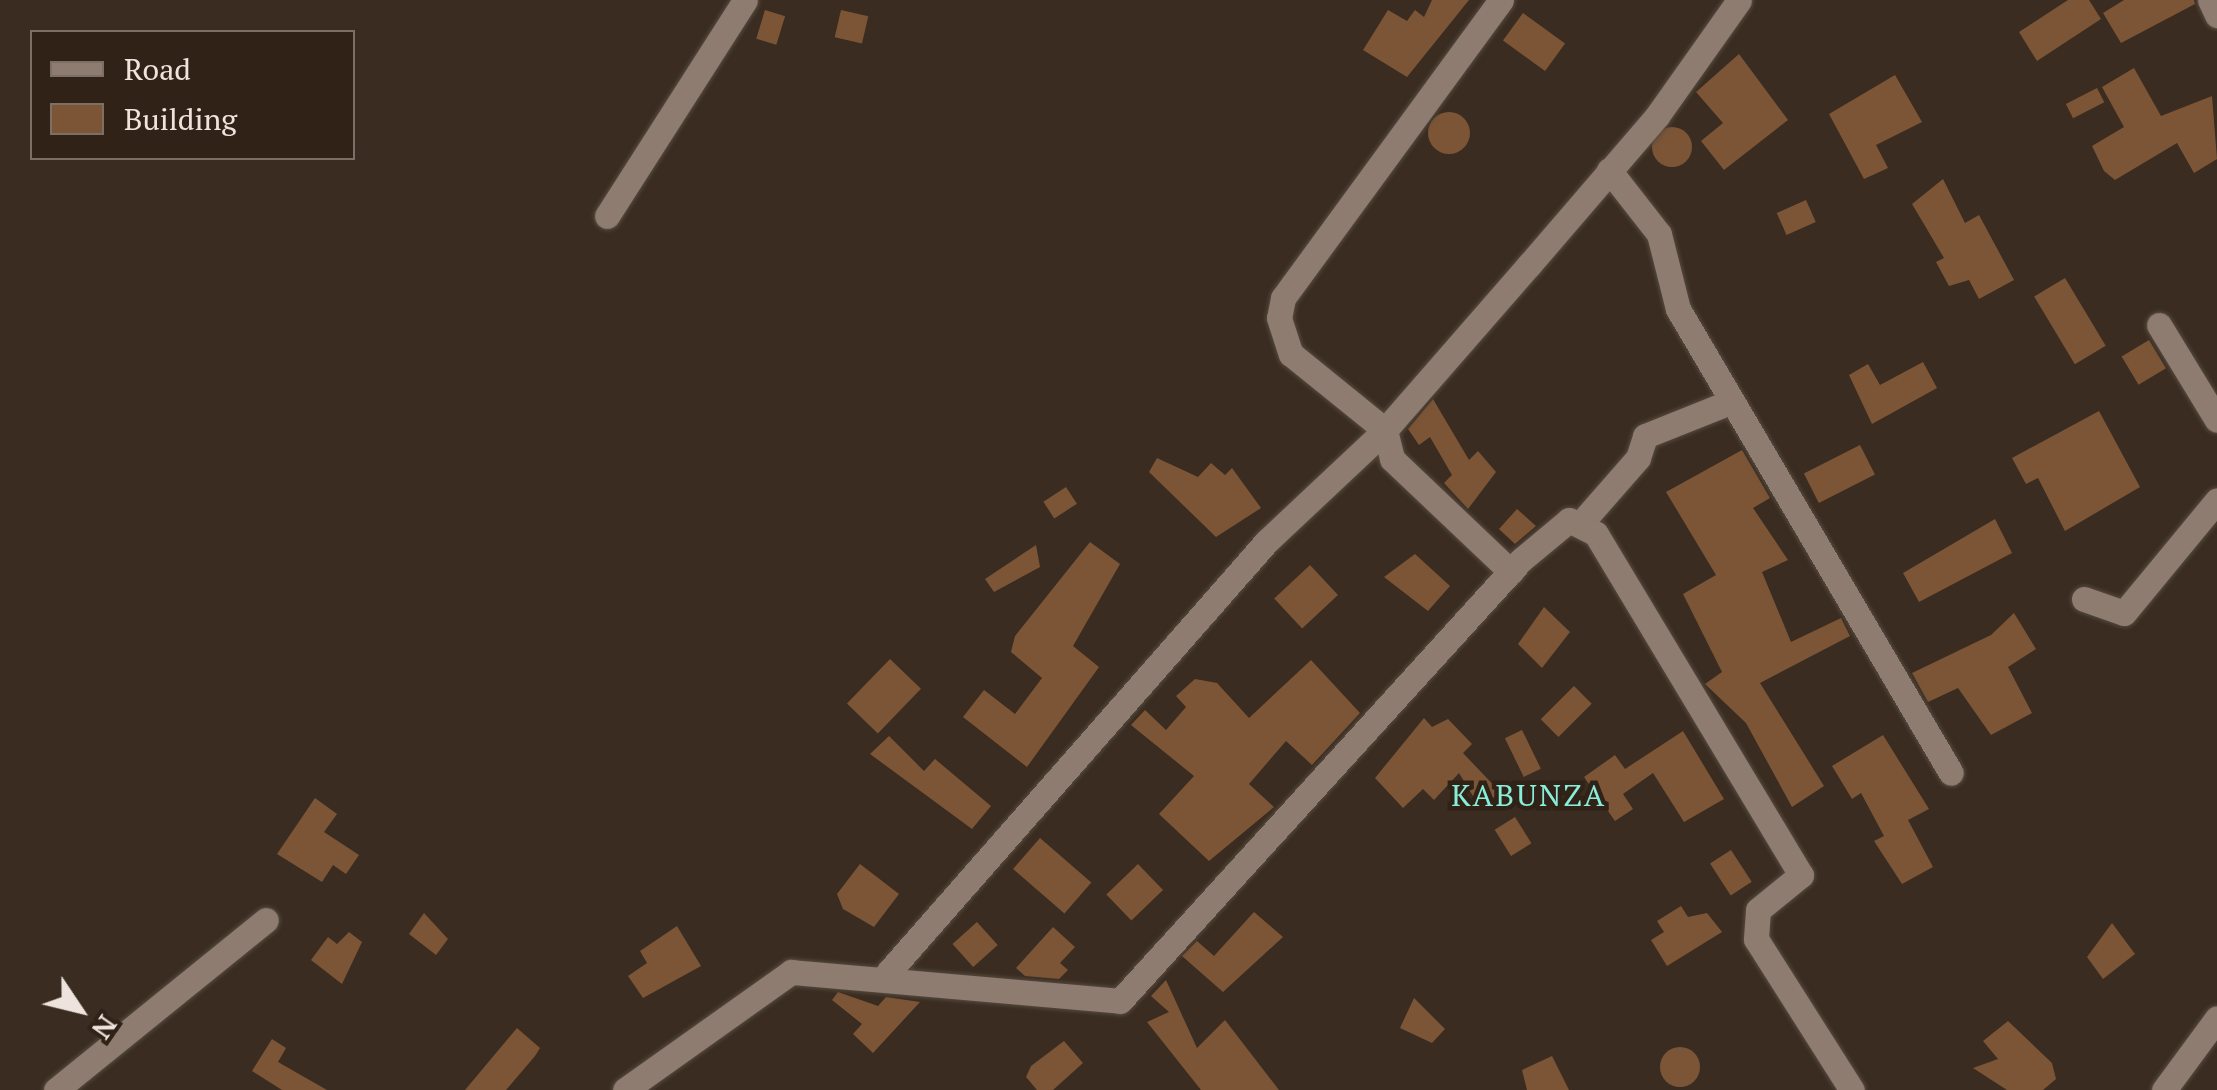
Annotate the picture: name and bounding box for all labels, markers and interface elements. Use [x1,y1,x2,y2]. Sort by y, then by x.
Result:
legend [30,30,355,160]
text: Road [124,49,191,89]
text: Building [124,99,237,139]
district label: KABUNZA [1451,777,1607,813]
north arrow [30,960,130,1060]
text: N [84,1008,126,1047]

